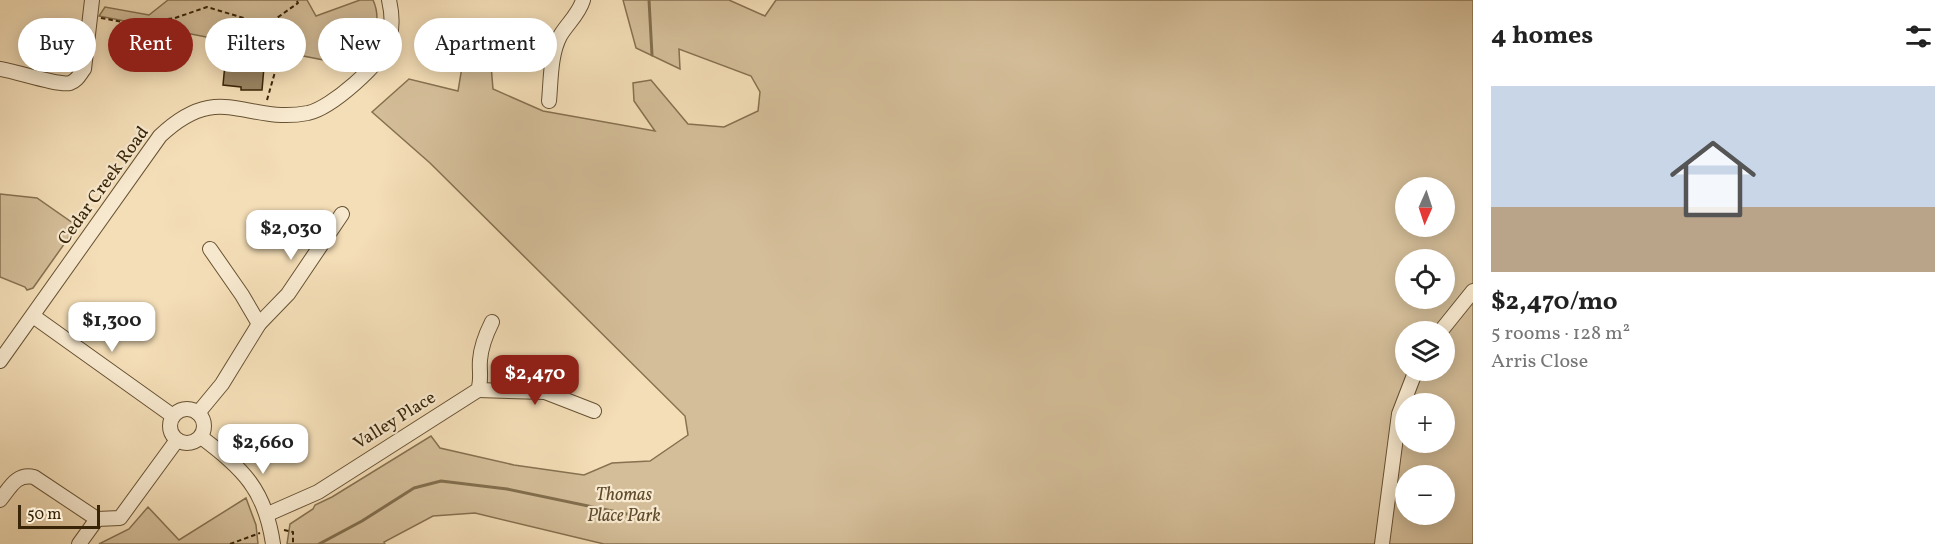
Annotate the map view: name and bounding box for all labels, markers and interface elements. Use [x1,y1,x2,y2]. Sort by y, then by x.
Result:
chip: Buy [18,18,96,72]
chip: Rent [108,18,193,72]
chip: Filters [205,18,306,72]
chip: New [318,18,402,72]
chip: Apartment [414,18,557,72]
text: 4 homes [1491,18,1593,54]
icon: filters [1902,20,1935,53]
street label: Cedar Creek Road [52,122,156,250]
icon: home [1659,125,1767,233]
north arrow [1395,177,1455,237]
map controls [1395,177,1455,525]
pin: $2,030 [242,210,340,261]
text: $2,030 [260,215,322,243]
button: locate [1395,249,1455,309]
text: $2,470/mo [1491,284,1618,320]
pin: $1,300 [63,302,161,353]
text: $1,300 [82,307,142,335]
text: 5 rooms · 128 m² [1491,320,1630,348]
button: layers [1395,321,1455,381]
text: Arris Close [1491,348,1588,376]
pin: $2,470 [486,355,584,406]
text: $2,470 [505,360,565,388]
street label: Valley Place [349,386,441,456]
button: + [1395,393,1455,453]
pin: $2,660 [214,424,312,475]
text: $2,660 [232,429,294,457]
button: − [1395,465,1455,525]
park label: Thomas Place Park [587,483,661,529]
scale bar [18,502,100,530]
text: 50 m [27,504,61,526]

